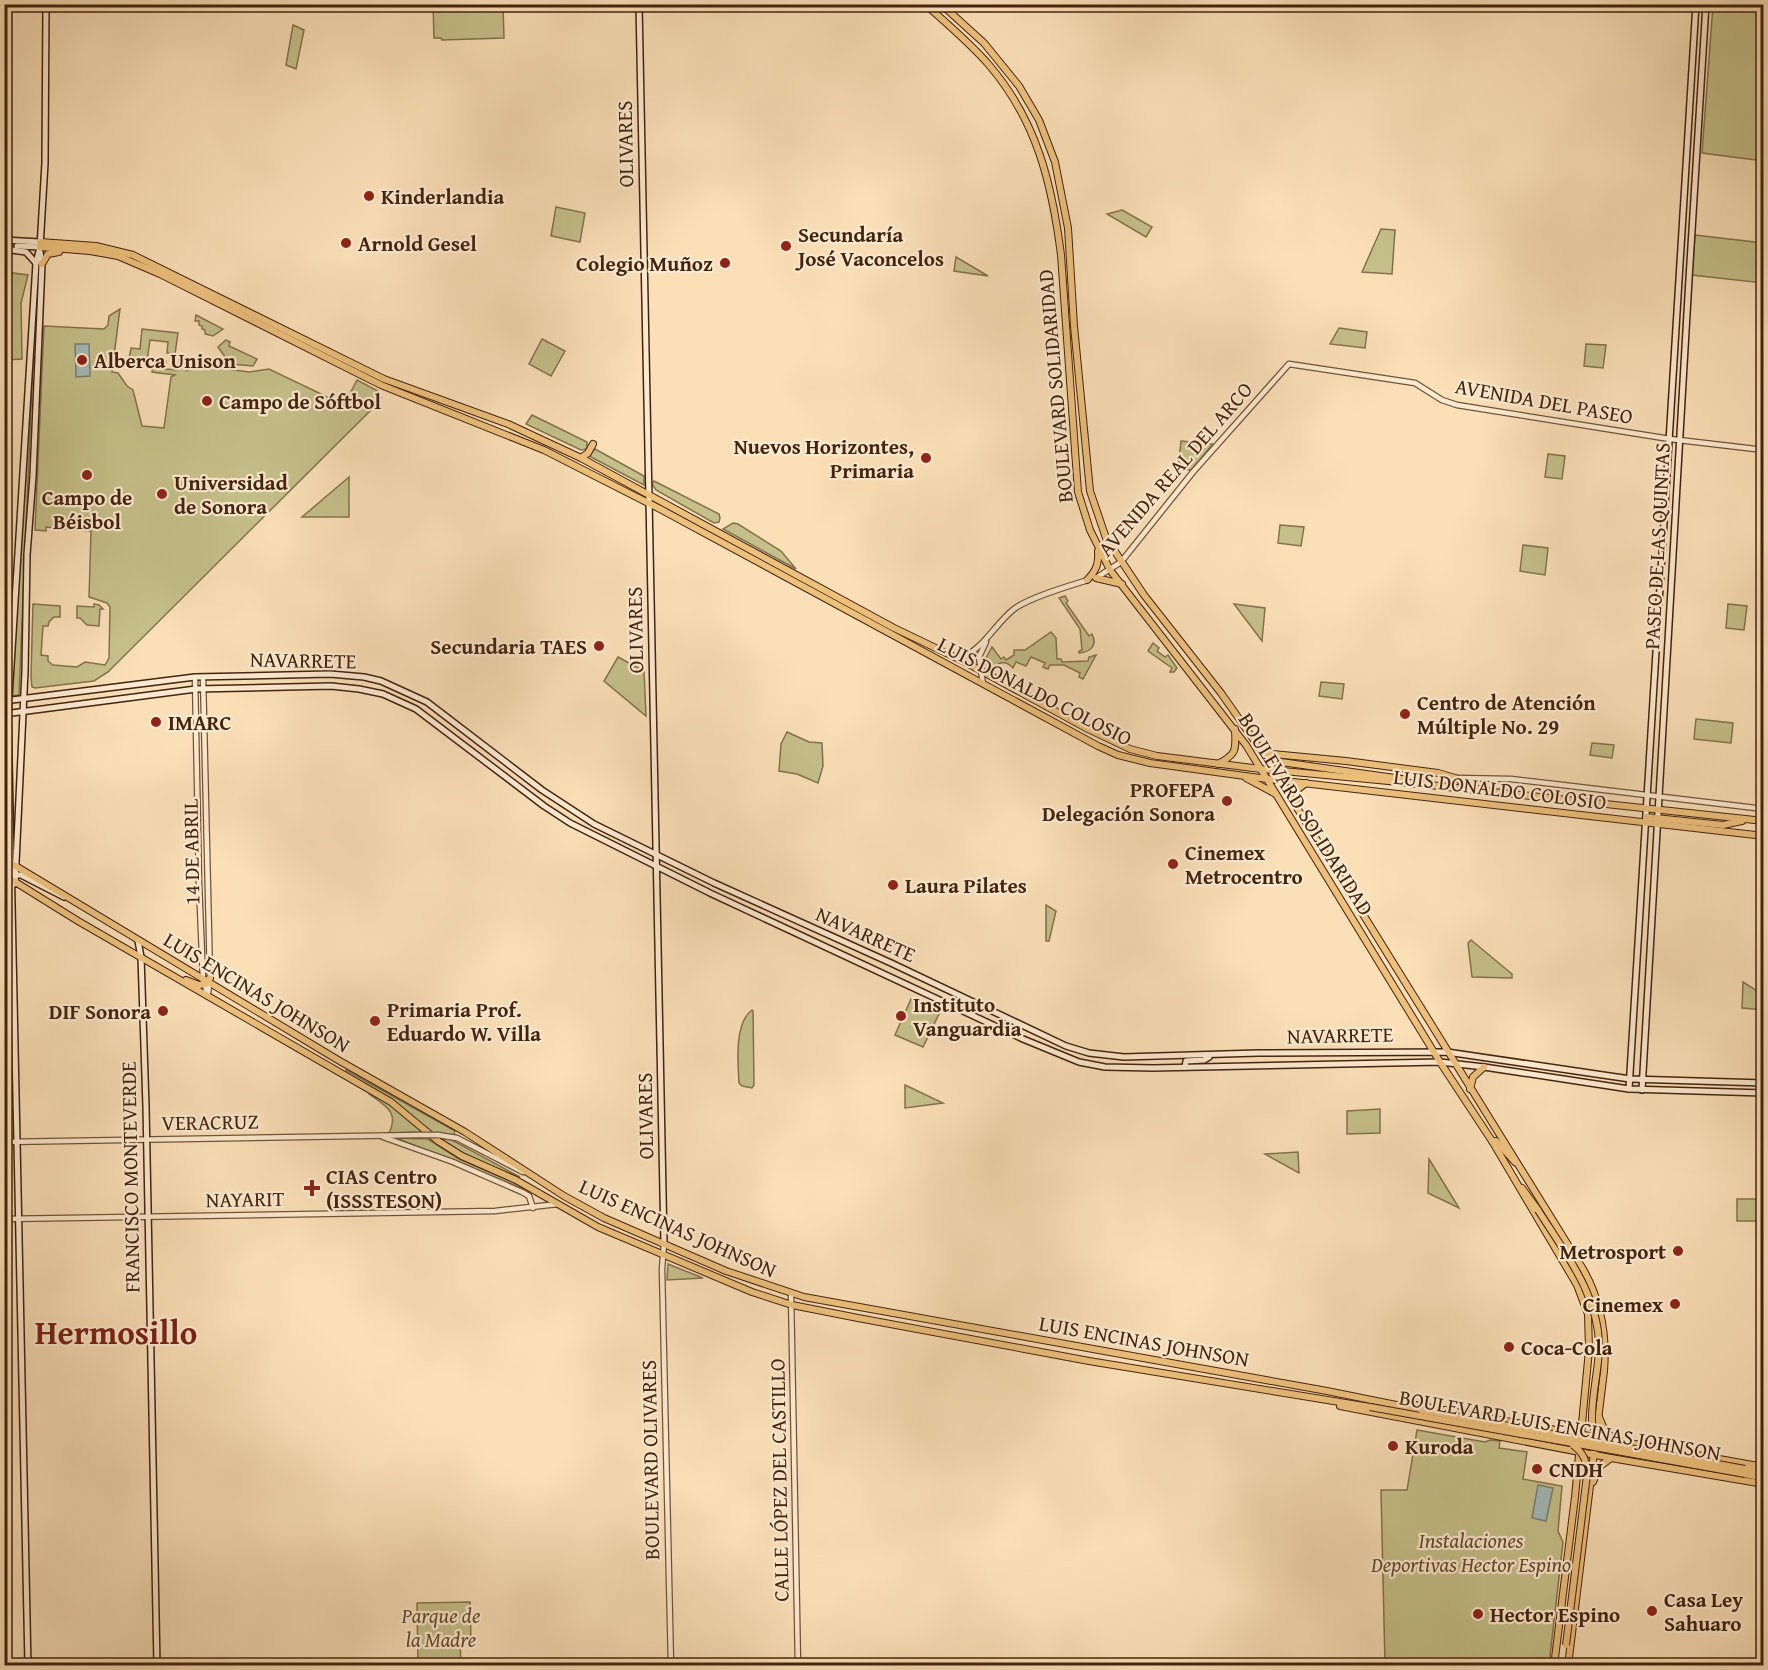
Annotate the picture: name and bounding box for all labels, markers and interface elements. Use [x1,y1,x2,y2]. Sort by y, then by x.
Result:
street label: OLIVARES [609,100,641,188]
place label: Kinderlandia [381,181,504,212]
marker: Kinderlandia [362,189,376,203]
place label: Secundaría José Vaconcelos [795,219,944,274]
place label: Arnold Gesel [358,228,477,259]
marker: Arnold Gesel [339,236,353,250]
marker: Secundaría José Vaconcelos [779,239,793,253]
place label: Colegio Muñoz [576,248,713,279]
marker: Colegio Muñoz [718,256,732,270]
street label: BOULEVARD SOLIDARIDAD [1029,268,1081,504]
place label: Alberca Unison [94,345,236,376]
marker: Alberca Unison [75,353,89,367]
street label: AVENIDA DEL PASEO [1453,370,1635,432]
street label: AVENIDA REAL DEL ARCO [1090,375,1260,563]
place label: Campo de Sóftbol [219,386,382,417]
marker: Campo de Sóftbol [200,394,214,408]
place label: Nuevos Horizontes, Primaria [734,431,914,486]
street label: PASEO DE LAS QUINTAS [1636,442,1678,650]
marker: Nuevos Horizontes, Primaria [919,451,933,465]
place label: Universidad de Sonora [174,467,288,522]
marker: Campo de Béisbol [80,468,94,482]
place label: Campo de Béisbol [42,482,132,537]
marker: Universidad de Sonora [155,487,169,501]
street label: OLIVARES [619,586,651,674]
street label: LUIS DONALDO COLOSIO [932,629,1138,753]
place label: Secundaria TAES [430,631,587,662]
marker: Secundaria TAES [592,639,606,653]
street label: NAVARRETE [250,644,357,676]
place label: Centro de Atención Múltiple No. 29 [1417,687,1596,742]
place label: IMARC [168,707,232,738]
street label: BOULEVARD SOLIDARIDAD [1231,707,1381,921]
marker: Centro de Atención Múltiple No. 29 [1398,707,1412,721]
marker: IMARC [149,715,163,729]
street label: LUIS DONALDO COLOSIO [1392,761,1608,817]
place label: PROFEPA Delegación Sonora [1042,774,1216,829]
marker: PROFEPA Delegación Sonora [1220,794,1234,808]
street label: 14 DE ABRIL [175,799,207,905]
place label: Cinemex Metrocentro [1185,837,1303,892]
marker: Cinemex Metrocentro [1166,857,1180,871]
place label: Laura Pilates [905,870,1027,901]
marker: Laura Pilates [886,878,900,892]
street label: NAVARRETE [811,898,921,970]
street label: LUIS ENCINAS JOHNSON [158,924,356,1060]
place label: Instituto Vanguardia [913,989,1022,1044]
place label: Primaria Prof. Eduardo W. Villa [387,994,541,1049]
place label: DIF Sonora [49,996,151,1027]
marker: DIF Sonora [156,1004,170,1018]
marker: Instituto Vanguardia [894,1009,908,1023]
marker: Primaria Prof. Eduardo W. Villa [368,1014,382,1028]
street label: NAVARRETE [1287,1019,1394,1051]
street label: FRANCISCO MONTEVERDE [112,1061,148,1293]
street label: OLIVARES [629,1072,661,1160]
street label: VERACRUZ [161,1106,259,1138]
place label: CIAS Centro (ISSSTESON) [326,1161,442,1216]
street label: LUIS ENCINAS JOHNSON [575,1171,782,1286]
marker: CIAS Centro (ISSSTESON) [303,1179,321,1197]
street label: NAYARIT [205,1183,285,1215]
place label: Metrosport [1559,1236,1666,1267]
marker: Metrosport [1671,1244,1685,1258]
place label: Cinemex [1583,1289,1663,1320]
marker: Cinemex [1668,1297,1682,1311]
street label: LUIS ENCINAS JOHNSON [1037,1307,1252,1375]
district label: Hermosillo [35,1308,197,1356]
place label: Coca-Cola [1521,1332,1613,1363]
marker: Coca-Cola [1502,1340,1516,1354]
street label: CALLE LÓPEZ DEL CASTILLO [761,1358,797,1602]
street label: BOULEVARD OLIVARES [633,1360,667,1560]
street label: BOULEVARD LUIS ENCINAS JOHNSON [1397,1381,1723,1469]
place label: Kuroda [1405,1431,1474,1462]
marker: Kuroda [1386,1439,1400,1453]
place label: CNDH [1549,1454,1603,1485]
marker: CNDH [1530,1462,1544,1476]
park label: Instalaciones Deportivas Hector Espino [1370,1525,1571,1580]
place label: Casa Ley Sahuaro [1664,1584,1743,1639]
place label: Hector Espino [1490,1599,1620,1630]
park label: Parque de la Madre [401,1600,480,1655]
marker: Casa Ley Sahuaro [1645,1604,1659,1618]
marker: Hector Espino [1471,1607,1485,1621]

